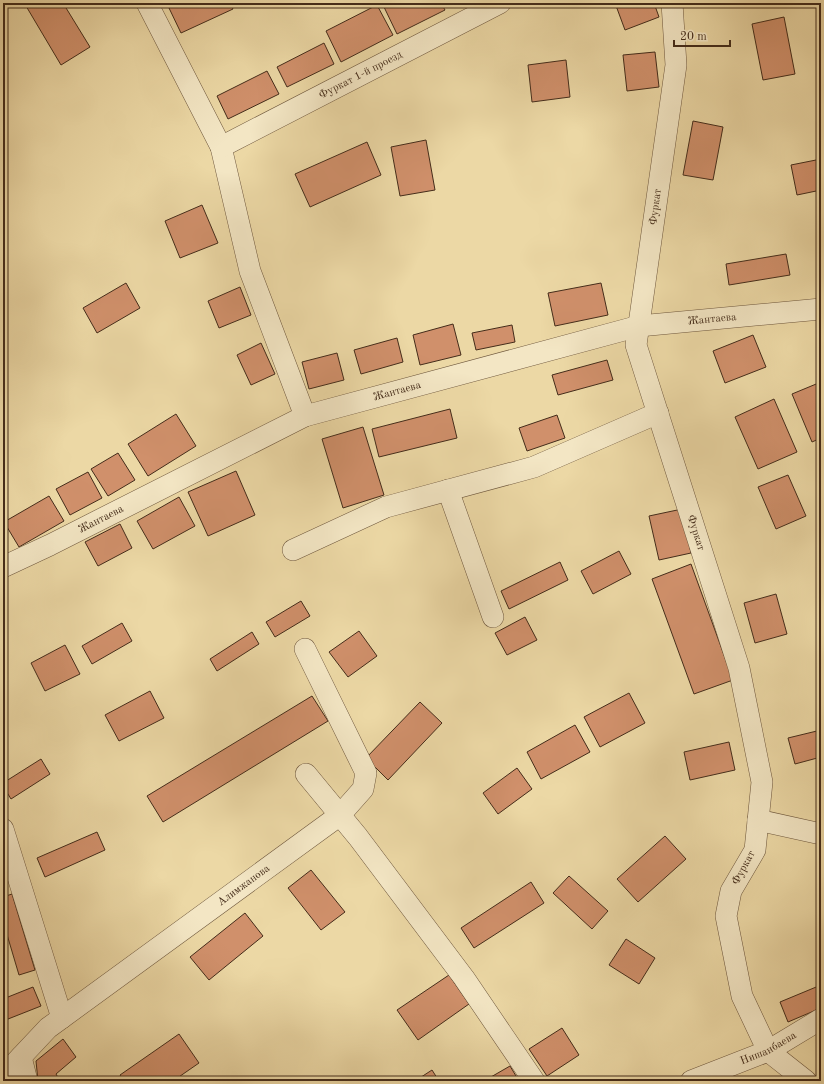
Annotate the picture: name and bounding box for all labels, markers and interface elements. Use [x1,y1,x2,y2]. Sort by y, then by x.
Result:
scale bar [674,22,730,48]
text: 20 m [680,31,707,43]
street label: Фуркат 1-й проезд [317,49,404,101]
street label: Фуркат [648,188,664,226]
street label: Жантаева [687,311,738,327]
street label: Жантаева [372,379,423,403]
street label: Жантаева [77,503,126,535]
street label: Фуркат [685,513,707,552]
street label: Фуркат [730,849,758,887]
street label: Алимжанова [215,862,272,908]
street label: Нишанбаева [739,1029,799,1067]

